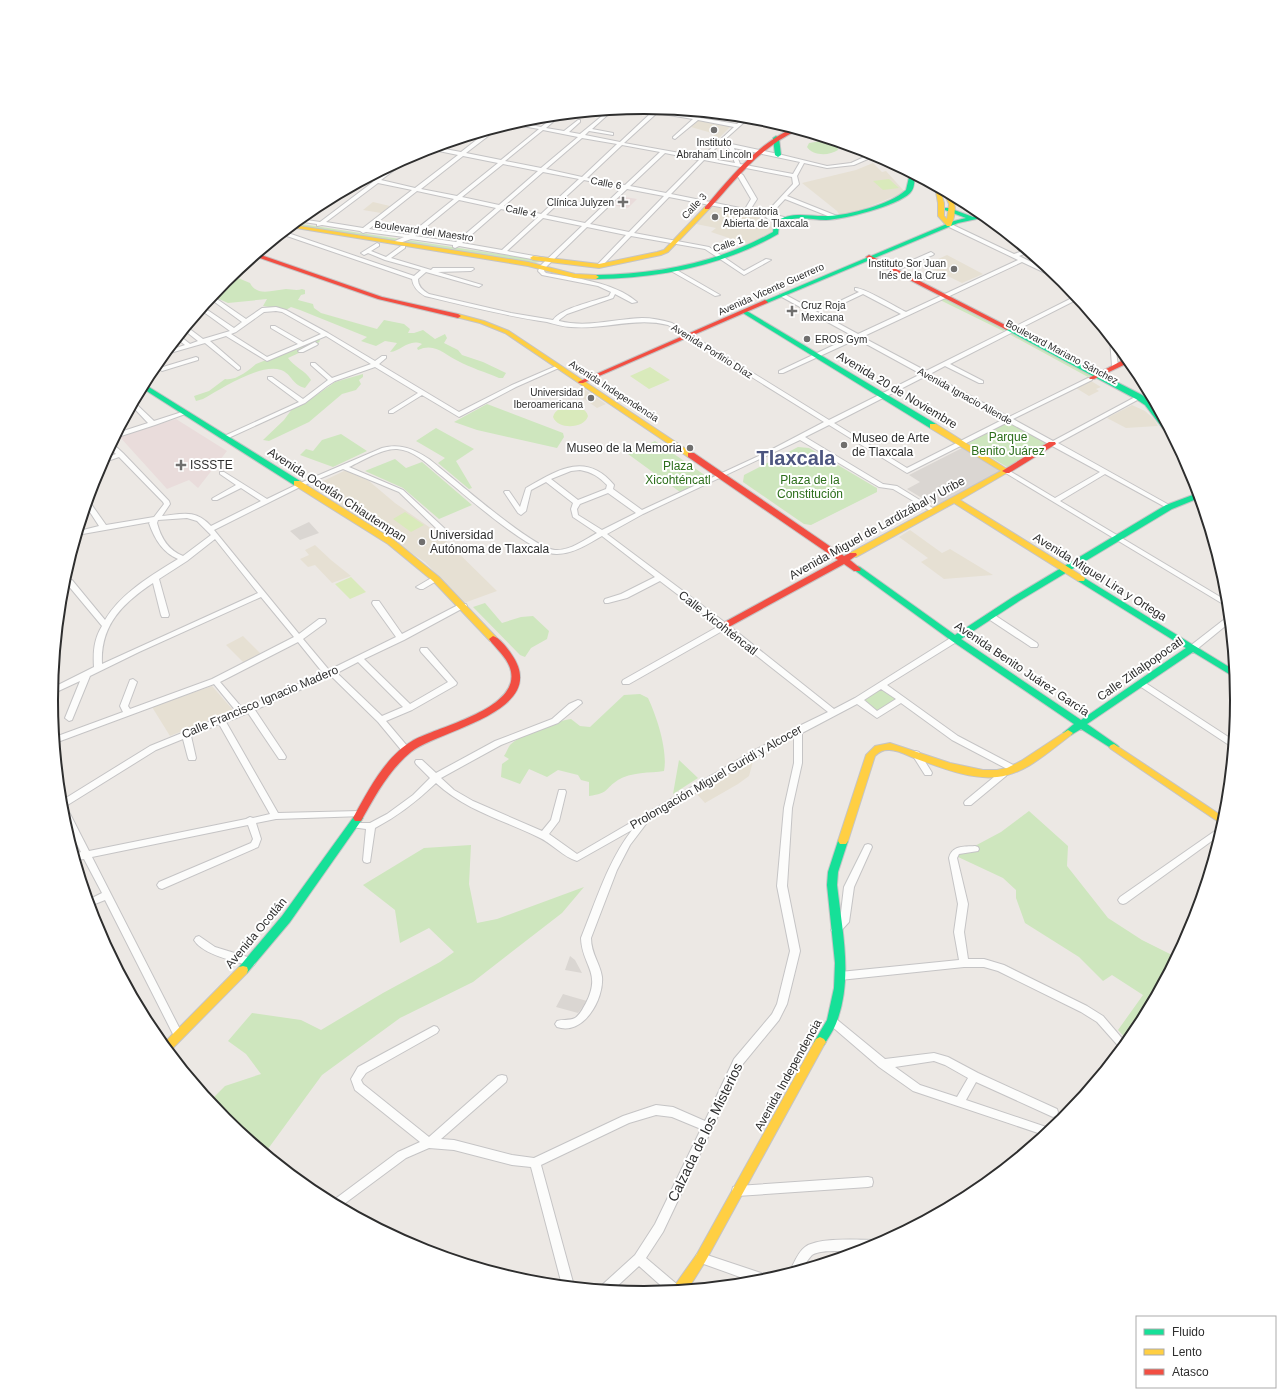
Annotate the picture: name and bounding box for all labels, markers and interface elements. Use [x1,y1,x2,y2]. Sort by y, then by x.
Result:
marker: Instituto Abraham Lincoln [709,125,719,135]
place label: Instituto Abraham Lincoln [676,137,752,160]
street label: Calle 6 [590,175,623,191]
street label: Calle 3 [679,191,709,221]
marker: Clínica Julyzen [617,196,629,208]
place label: Clínica Julyzen [547,197,614,208]
street label: Calle 4 [505,202,538,220]
place label: Preparatoria Abierta de Tlaxcala [723,206,809,229]
marker: Preparatoria Abierta de Tlaxcala [710,212,720,222]
street label: Boulevard del Maestro [374,219,475,243]
street label: Calle 1 [711,234,745,254]
place label: Instituto Sor Juan Inés de la Cruz [868,258,946,281]
street label: Avenida Vicente Guerrero [716,260,826,317]
marker: Instituto Sor Juan Inés de la Cruz [949,264,959,274]
place label: Cruz Roja Mexicana [801,300,846,323]
marker: Cruz Roja Mexicana [786,305,798,317]
street label: Boulevard Mariano Sánchez [1004,318,1120,386]
street label: Avenida Porfirio Díaz [669,321,755,381]
marker: EROS Gym [802,334,812,344]
place label: EROS Gym [815,334,867,345]
street label: Avenida 20 de Noviembre [834,348,960,432]
street label: Avenida Independencia [567,358,661,424]
street label: Avenida Ignacio Allende [916,365,1015,427]
place label: Universidad Iberoamericana [514,387,583,410]
marker: Universidad Iberoamericana [586,393,596,403]
park label: Parque Benito Juárez [971,430,1045,458]
place label: Museo de Arte de Tlaxcala [852,431,930,459]
marker: Museo de Arte de Tlaxcala [839,440,849,450]
place label: Museo de la Memoria [567,441,682,455]
marker: Museo de la Memoria [685,443,695,453]
street label: Avenida Ocotlán Chiautempan [265,445,409,545]
district label: Tlaxcala [757,447,836,469]
place label: ISSSTE [190,458,233,472]
marker: ISSSTE [175,459,187,471]
park label: Plaza Xicohténcatl [645,459,711,487]
park label: Plaza de la Constitución [777,473,843,501]
street label: Avenida Miguel de Lardizábal y Uribe [787,474,968,582]
place label: Universidad Autónoma de Tlaxcala [430,528,550,556]
street label: Avenida Miguel Lira y Ortega [1031,530,1170,624]
marker: Universidad Autónoma de Tlaxcala [417,537,427,547]
street label: Calle Xicohténcatl [676,588,760,658]
street label: Avenida Benito Juárez García [952,619,1092,719]
street label: Calle Zitlalpopocatl [1094,634,1186,704]
street label: Calle Francisco Ignacio Madero [180,662,341,741]
street label: Prolongación Miguel Guridi y Alcocer [628,722,804,832]
street label: Avenida Ocotlán [222,895,290,971]
street label: Avenida Independencia [752,1017,825,1133]
street label: Calzada de los Misterios [664,1060,746,1204]
legend [1136,1316,1276,1388]
text: Fluido [1172,1325,1205,1339]
text: Lento [1172,1345,1202,1359]
text: Atasco [1172,1365,1209,1379]

